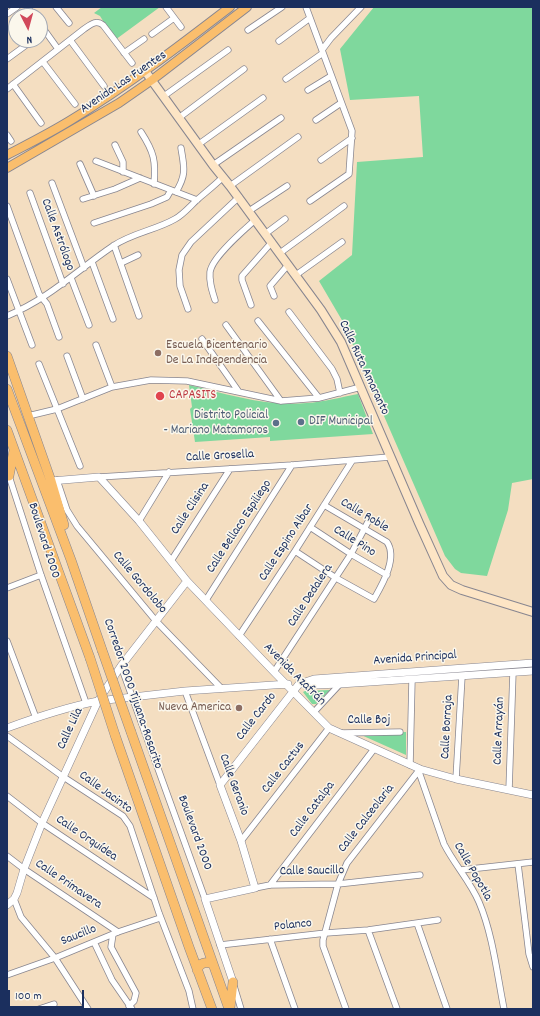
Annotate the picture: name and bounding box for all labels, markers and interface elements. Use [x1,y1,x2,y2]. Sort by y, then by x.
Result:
north arrow [8,8,48,48]
text: N [26,31,33,47]
street label: Avenida Las Fuentes [78,48,170,118]
street label: Calle Astrólogo [37,197,77,273]
street label: Calle Ruta Amaranto [334,318,392,418]
place label: Escuela Bicentenario De La Independencia [166,338,267,369]
marker: Escuela Bicentenario De La Independencia [153,348,163,358]
place label: CAPASITS [169,388,216,404]
marker: CAPASITS [154,390,166,402]
place label: Distrito Policial - Mariano Matamoros [163,408,268,439]
place label: DIF Municipal [309,414,373,430]
marker: DIF Municipal [296,417,306,427]
marker: Distrito Policial - Mariano Matamoros [271,418,281,428]
street label: Calle Grosella [186,447,254,467]
street label: Calle Bellaco Espiliego [204,477,276,577]
street label: Calle Clisina [168,480,214,538]
street label: Calle Roble [337,495,391,537]
street label: Boulevard 2000 [23,501,63,581]
street label: Calle Espino Albar [256,502,318,584]
street label: Calle Pino [330,523,378,561]
street label: Calle Gordolobo [108,549,170,617]
street label: Calle Dedalera [285,562,337,630]
street label: Corredor 2000 Tijuana-Rosarito [99,617,165,771]
street label: Avenida Azafrán [260,641,328,709]
street label: Avenida Principal [373,648,457,670]
street label: Calle Cardo [233,690,281,744]
street label: Calle Borraja [439,694,457,760]
street label: Calle Arrayán [491,697,509,765]
place label: Nueva America [158,700,231,716]
marker: Nueva America [234,703,244,713]
street label: Calle Lila [55,706,87,752]
street label: Calle Boj [348,713,390,729]
street label: Calle Cactus [259,739,309,797]
street label: Calle Geranio [215,752,251,818]
street label: Calle Jacinto [75,768,135,818]
street label: Calle Catalpa [287,779,339,841]
street label: Calle Calceolaria [336,782,398,856]
street label: Boulevard 2000 [173,793,215,873]
street label: Calle Orquídea [52,813,120,865]
street label: Calle Popotla [449,840,495,904]
street label: Calle Primavera [31,857,105,913]
street label: Calle Saucillo [280,864,344,880]
street label: Polanco [273,916,313,936]
street label: Saucillo [59,922,99,950]
scale bar [10,982,86,1008]
text: 100 m [15,988,42,1005]

